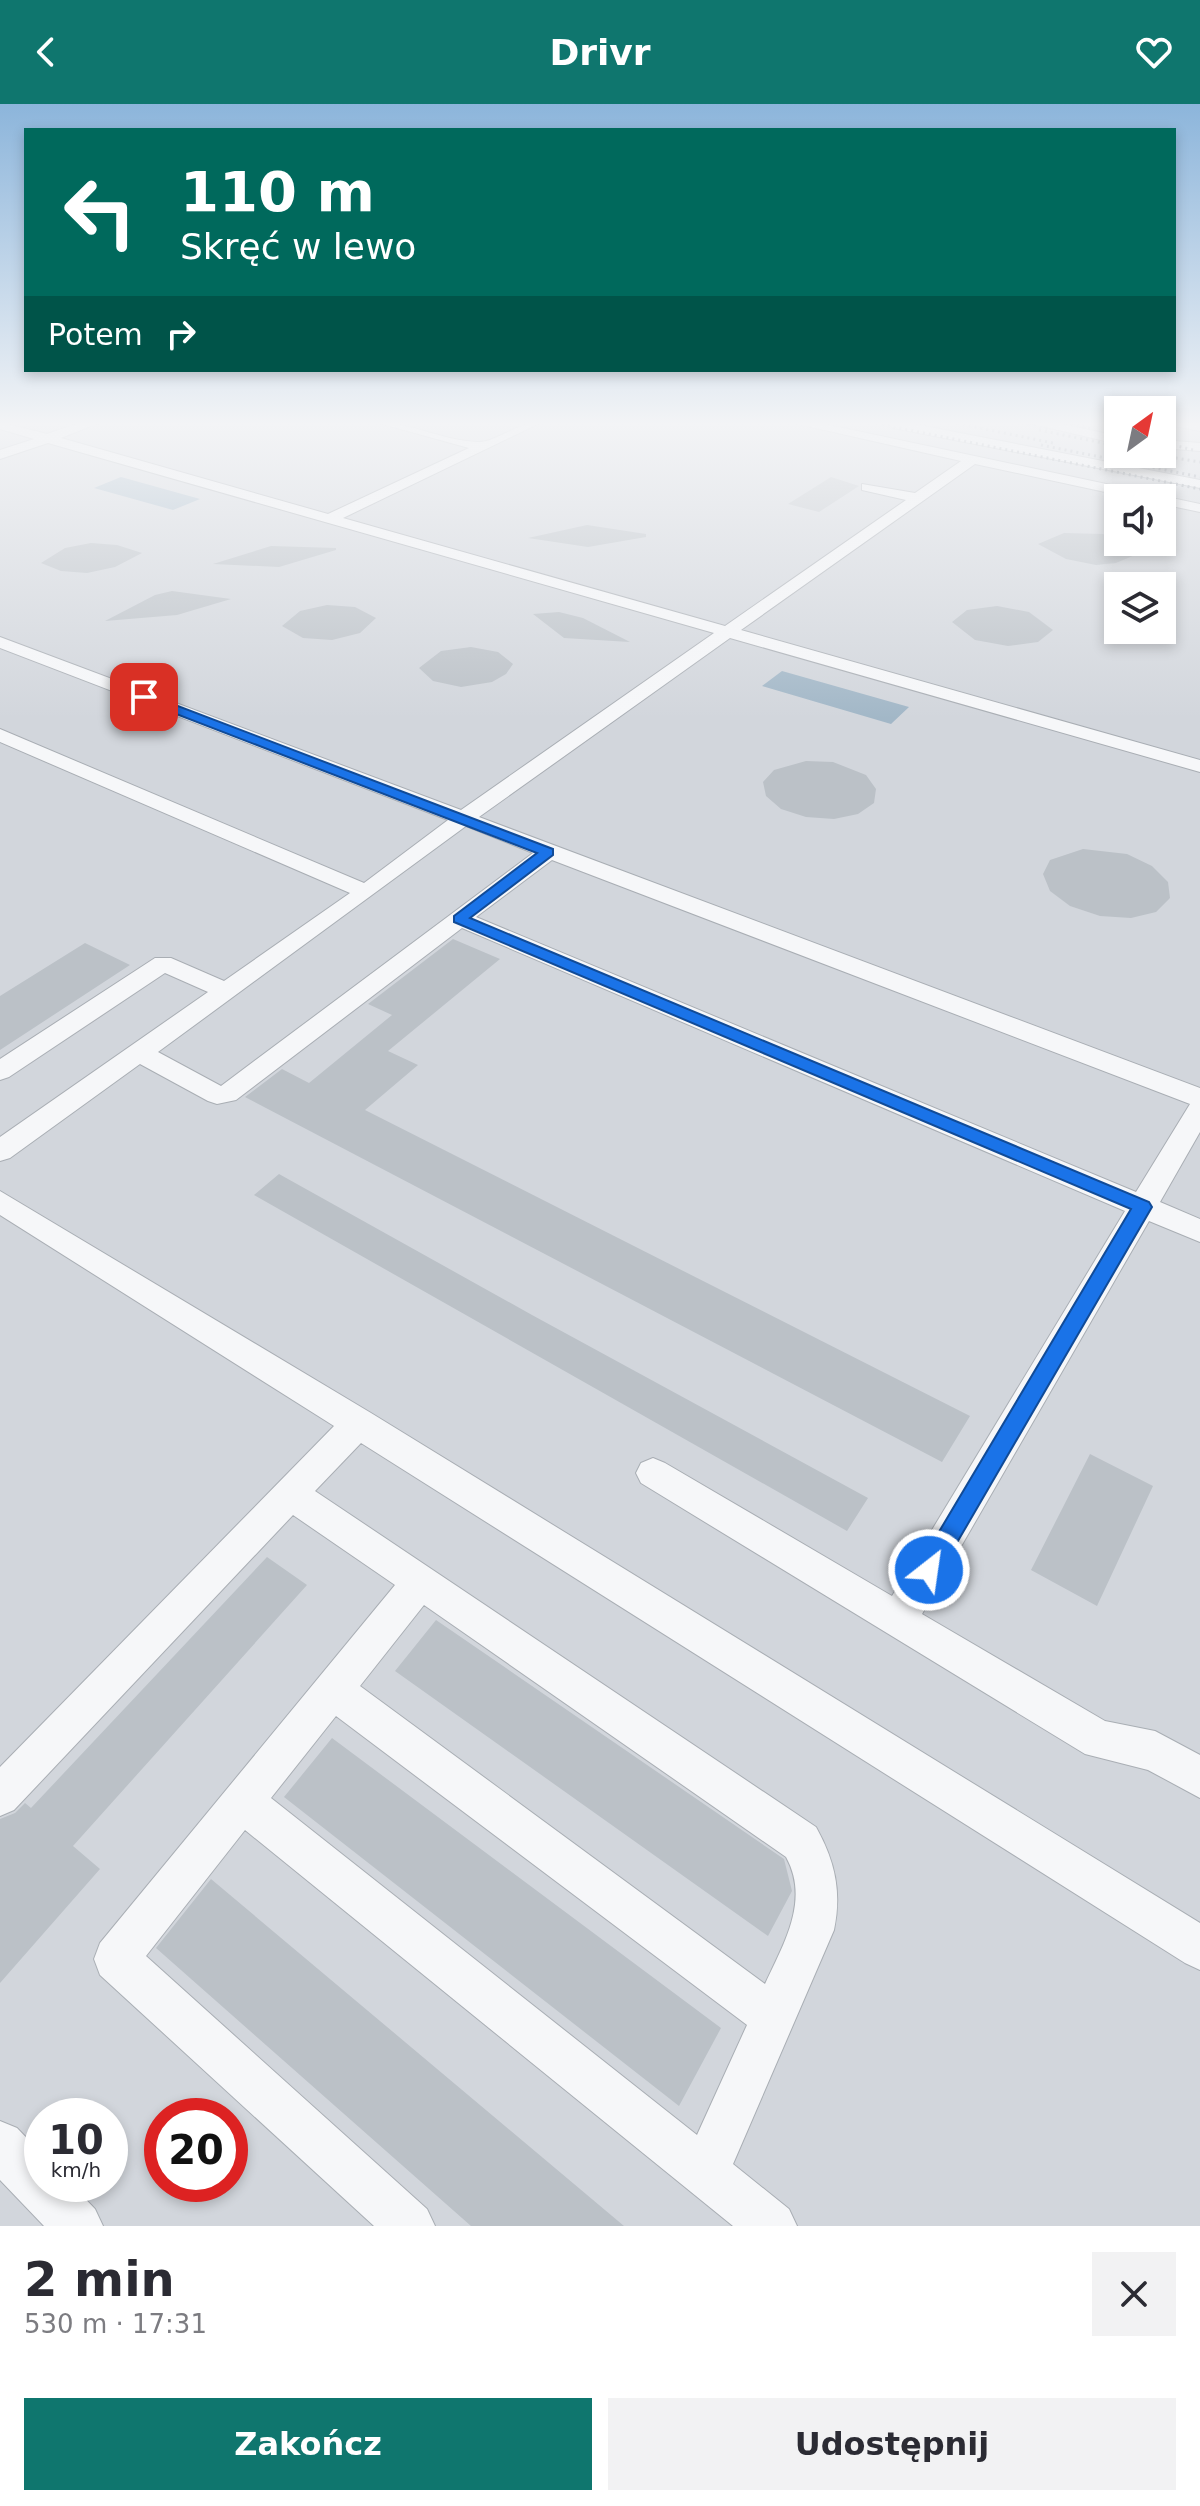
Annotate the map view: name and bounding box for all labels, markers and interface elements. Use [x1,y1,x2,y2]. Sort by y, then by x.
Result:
icon: back [24,30,68,74]
icon: heart [1132,30,1176,74]
text: Drivr [549,32,651,73]
text: 110 m [180,159,375,224]
icon: left [48,160,152,264]
text: Skręć w lewo [180,226,416,267]
icon: right [159,312,203,356]
text: Potem [48,317,143,352]
north arrow [1104,396,1176,468]
map controls [1104,396,1176,644]
button: sound [1104,484,1176,556]
button: layers [1104,572,1176,644]
pin [110,663,178,731]
icon: arrive [122,675,166,719]
position arrow [887,1528,971,1612]
speed limit sign: 20 [144,2098,248,2202]
text: 10 [48,2117,104,2163]
text: km/h [51,2158,101,2182]
text: 2 min [24,2251,175,2307]
button: close [1092,2252,1176,2336]
text: 530 m · 17:31 [24,2309,207,2339]
button: Zakończ [24,2398,592,2490]
button: Udostępnij [608,2398,1176,2490]

